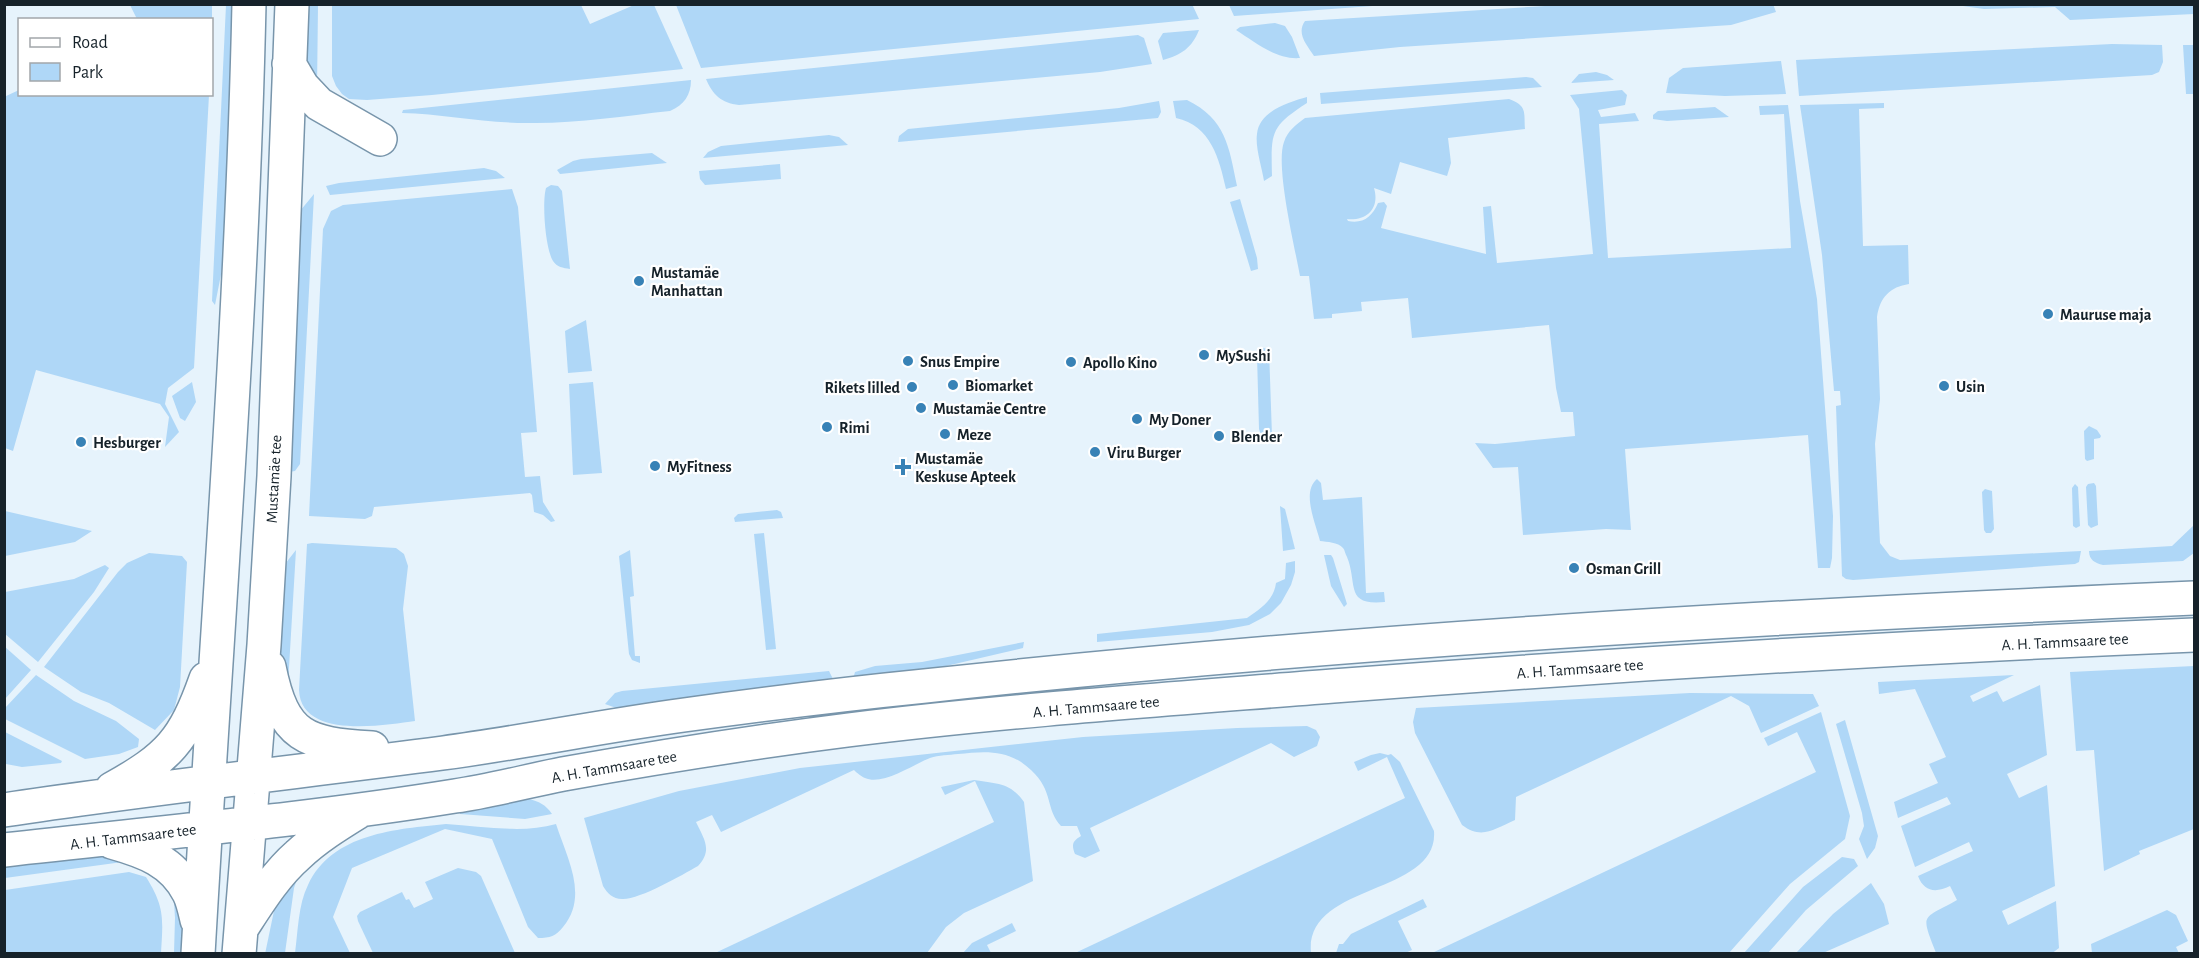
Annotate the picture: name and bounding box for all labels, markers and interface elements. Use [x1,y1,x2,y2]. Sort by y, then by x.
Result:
legend [18,18,213,96]
text: Road [72,34,108,52]
text: Park [72,64,104,82]
place label: Mustamäe Manhattan [651,265,723,299]
marker: Mustamäe Manhattan [632,274,646,288]
marker: Mauruse maja [2041,307,2055,321]
place label: Mauruse maja [2060,307,2152,324]
marker: MySushi [1197,348,1211,362]
place label: MySushi [1216,348,1271,365]
marker: Snus Empire [901,354,915,368]
place label: Snus Empire [920,354,1000,370]
marker: Apollo Kino [1064,355,1078,369]
place label: Apollo Kino [1083,355,1157,371]
marker: Biomarket [946,378,960,392]
place label: Biomarket [965,378,1033,394]
marker: Usin [1937,379,1951,393]
place label: Usin [1956,379,1985,395]
place label: Rikets lilled [824,380,901,396]
marker: Rikets lilled [905,380,919,394]
marker: Mustamäe Centre [914,401,928,415]
place label: Mustamäe Centre [933,401,1047,417]
marker: My Doner [1130,412,1144,426]
place label: My Doner [1149,412,1211,429]
marker: Rimi [820,420,834,434]
place label: Rimi [839,420,870,436]
marker: Meze [938,427,952,441]
place label: Meze [957,427,992,443]
marker: Blender [1212,429,1226,443]
place label: Blender [1231,429,1282,445]
street label: Mustamäe tee [264,434,284,524]
marker: Hesburger [74,435,88,449]
place label: Hesburger [93,435,161,451]
marker: Viru Burger [1088,445,1102,459]
place label: Viru Burger [1107,445,1181,461]
place label: Mustamäe Keskuse Apteek [915,451,1016,485]
marker: MyFitness [648,459,662,473]
place label: MyFitness [667,459,732,476]
marker: Mustamäe Keskuse Apteek [896,460,910,474]
marker: Osman Grill [1567,561,1581,575]
place label: Osman Grill [1586,561,1661,577]
street label: A. H. Tammsaare tee [2001,631,2129,653]
street label: A. H. Tammsaare tee [1516,657,1644,681]
street label: A. H. Tammsaare tee [1032,693,1160,721]
street label: A. H. Tammsaare tee [550,748,678,786]
street label: A. H. Tammsaare tee [69,821,197,853]

